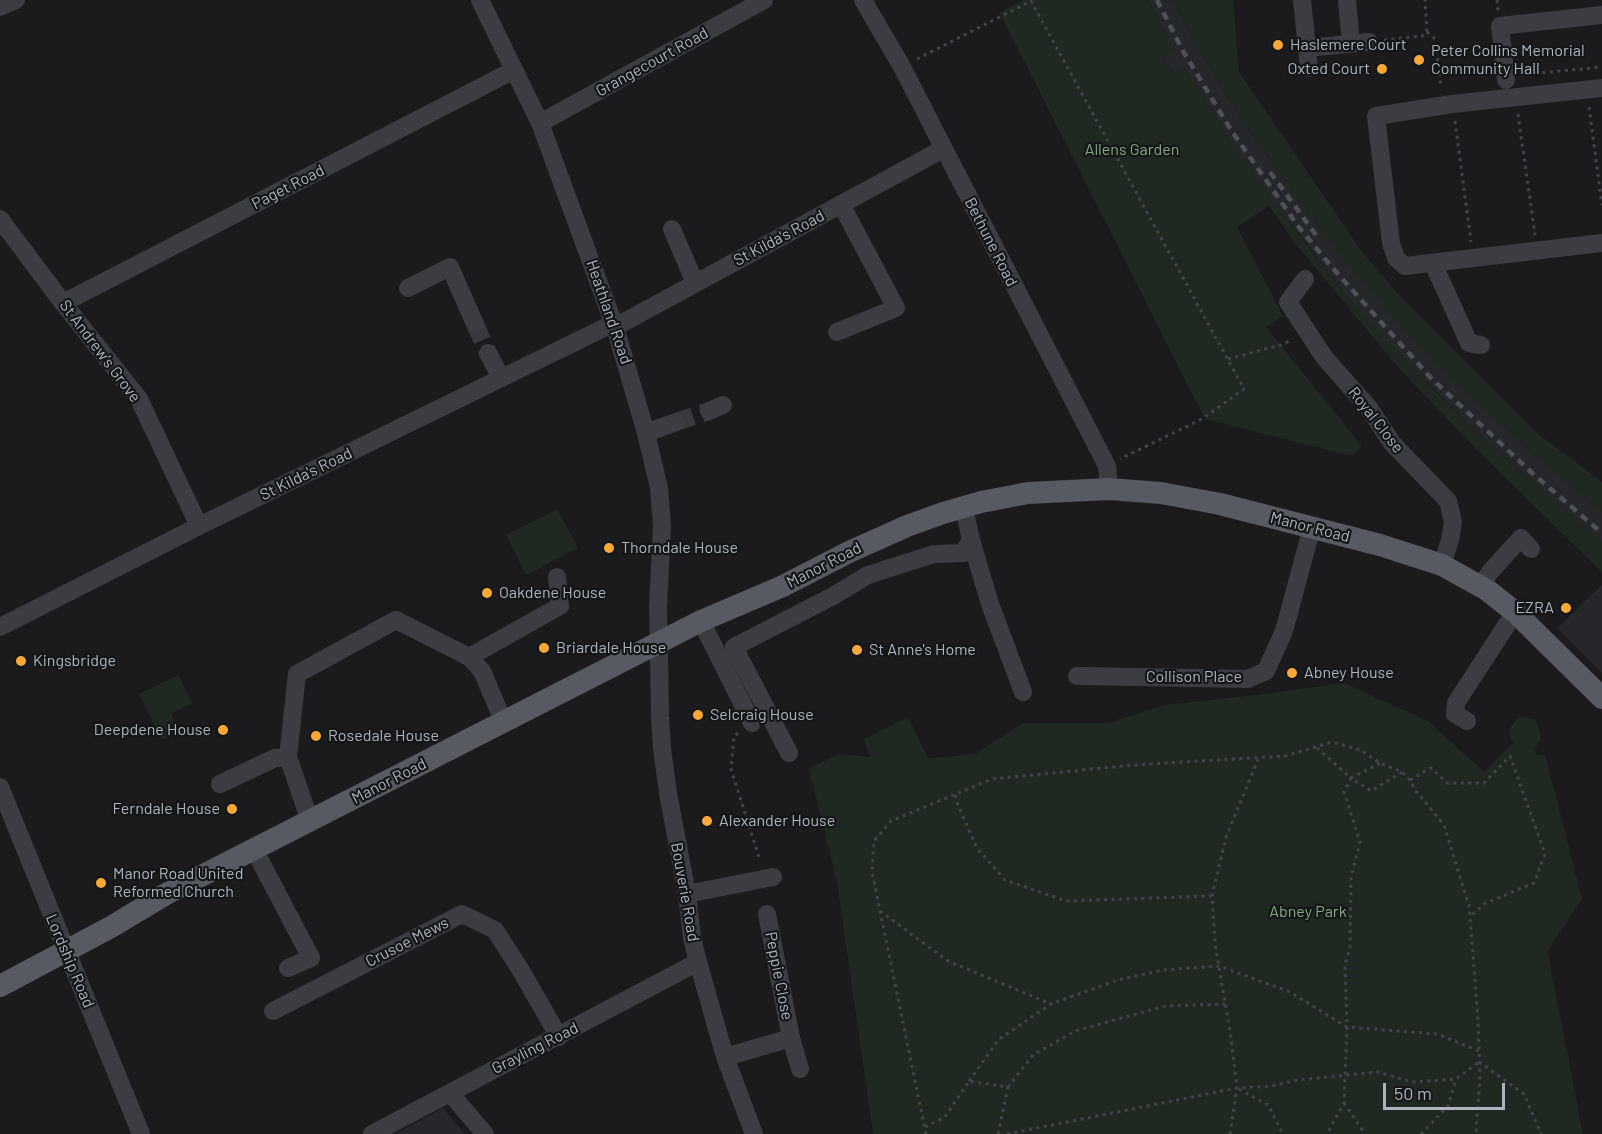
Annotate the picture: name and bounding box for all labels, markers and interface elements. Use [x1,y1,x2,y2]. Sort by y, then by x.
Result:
street label: Grangecourt Road [592,23,712,101]
place label: Haslemere Court [1290,35,1407,55]
marker: Haslemere Court [1271,38,1285,52]
place label: Peter Collins Memorial Community Hall [1431,41,1585,79]
marker: Peter Collins Memorial Community Hall [1412,53,1426,67]
place label: Oxted Court [1288,59,1370,79]
marker: Oxted Court [1375,62,1389,76]
park label: Allens Garden [1085,140,1179,160]
street label: Paget Road [248,161,328,213]
street label: Bethune Road [960,194,1022,290]
street label: St Kilda's Road [730,206,828,270]
street label: Heathland Road [582,257,636,367]
street label: St Andrew's Grove [55,296,145,406]
street label: Royal Close [1344,383,1408,457]
street label: St Kilda's Road [257,443,355,505]
street label: Manor Road [1268,508,1352,546]
place label: Thorndale House [621,538,738,558]
street label: Manor Road [783,538,865,592]
marker: Thorndale House [602,541,616,555]
place label: Oakdene House [499,583,606,603]
marker: Oakdene House [480,586,494,600]
place label: EZRA [1515,598,1554,618]
marker: EZRA [1559,601,1573,615]
place label: Briardale House [556,638,666,658]
place label: St Anne's Home [869,640,976,660]
marker: Briardale House [537,641,551,655]
marker: St Anne's Home [850,643,864,657]
place label: Kingsbridge [33,651,116,671]
marker: Kingsbridge [14,654,28,668]
place label: Abney House [1304,663,1394,683]
marker: Abney House [1285,666,1299,680]
street label: Collison Place [1146,667,1242,687]
place label: Selcraig House [710,705,814,725]
marker: Selcraig House [691,708,705,722]
place label: Deepdene House [94,720,211,740]
marker: Deepdene House [216,723,230,737]
place label: Rosedale House [328,726,439,746]
marker: Rosedale House [309,729,323,743]
street label: Manor Road [348,754,430,808]
place label: Ferndale House [112,799,220,819]
marker: Ferndale House [225,802,239,816]
place label: Alexander House [719,811,835,831]
marker: Alexander House [700,814,714,828]
street label: Bouverie Road [667,841,703,943]
place label: Manor Road United Reformed Church [113,864,243,902]
marker: Manor Road United Reformed Church [94,876,108,890]
park label: Abney Park [1269,902,1347,922]
street label: Lordship Road [42,911,98,1011]
street label: Crusoe Mews [362,913,452,971]
street label: Peppie Close [761,930,797,1022]
street label: Grayling Road [489,1018,581,1078]
scale bar [1386,1071,1508,1109]
text: 50 m [1394,1082,1432,1104]

